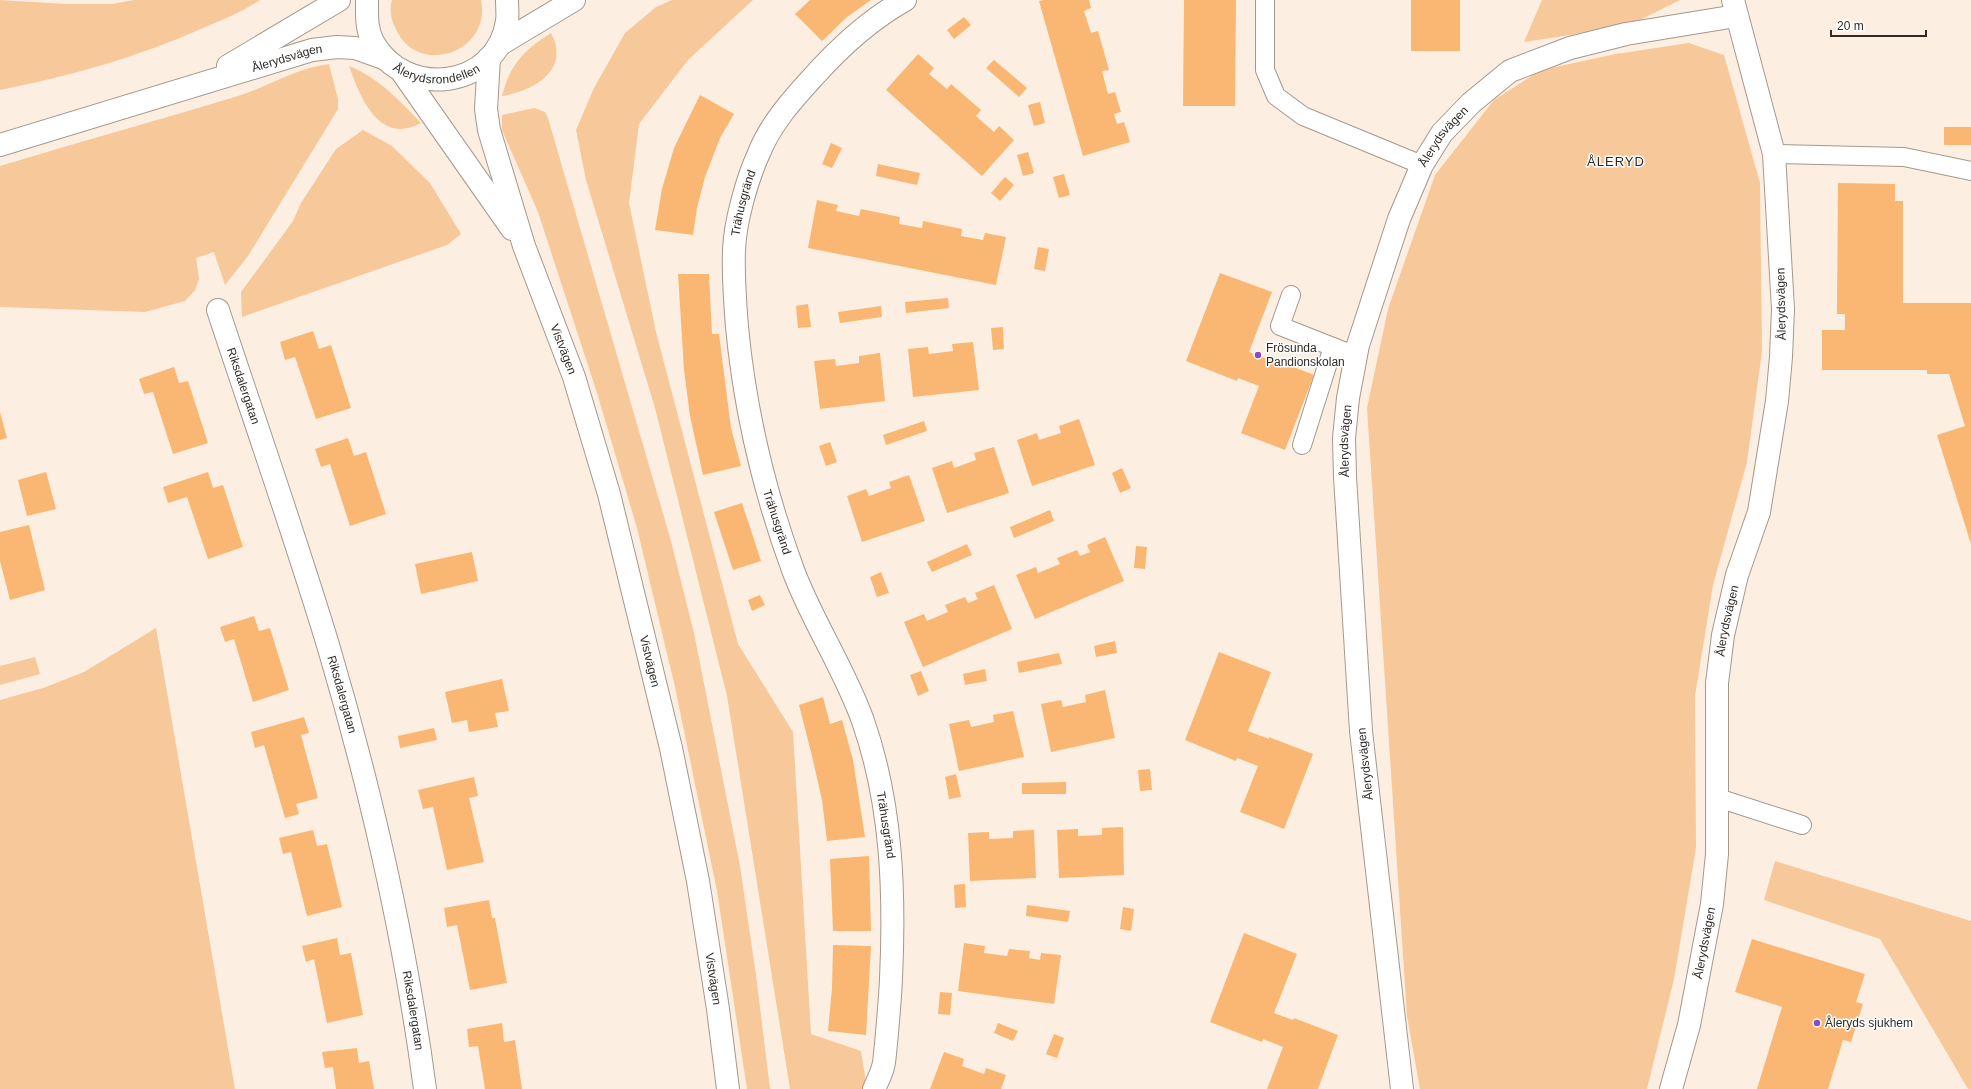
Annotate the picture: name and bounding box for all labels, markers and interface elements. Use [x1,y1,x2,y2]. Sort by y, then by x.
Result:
scale bar [1831,12,1926,38]
text: 20 m [1837,19,1864,33]
street label: Ålerydsvägen [250,42,323,75]
street label: Ålerydsrondellen [392,56,482,70]
text: Ålerydsrondellen [391,59,482,87]
street label: Ålerydsvägen [1415,103,1471,169]
district label: ÅLERYD [1587,154,1645,169]
street label: Trähusgränd [728,168,758,237]
street label: Ålerydsvägen [1772,268,1789,340]
street label: Vistvägen [548,322,579,376]
place label: Frösunda Pandionskolan [1266,341,1345,369]
street label: Riksdalergatan [224,346,263,426]
marker: Frösunda Pandionskolan [1253,350,1263,360]
street label: Ålerydsvägen [1337,404,1354,477]
street label: Trähusgränd [760,488,794,556]
street label: Ålerydsvägen [1712,584,1741,657]
street label: Vistvägen [637,634,663,688]
street label: Riksdalergatan [324,654,360,735]
street label: Ålerydsvägen [1353,727,1376,801]
street label: Trähusgränd [874,791,898,859]
street label: Ålerydsvägen [1690,906,1718,980]
street label: Vistvägen [702,952,724,1006]
street label: Riksdalergatan [400,970,426,1051]
place label: Åleryds sjukhem [1825,1015,1913,1030]
marker: Åleryds sjukhem [1812,1018,1822,1028]

